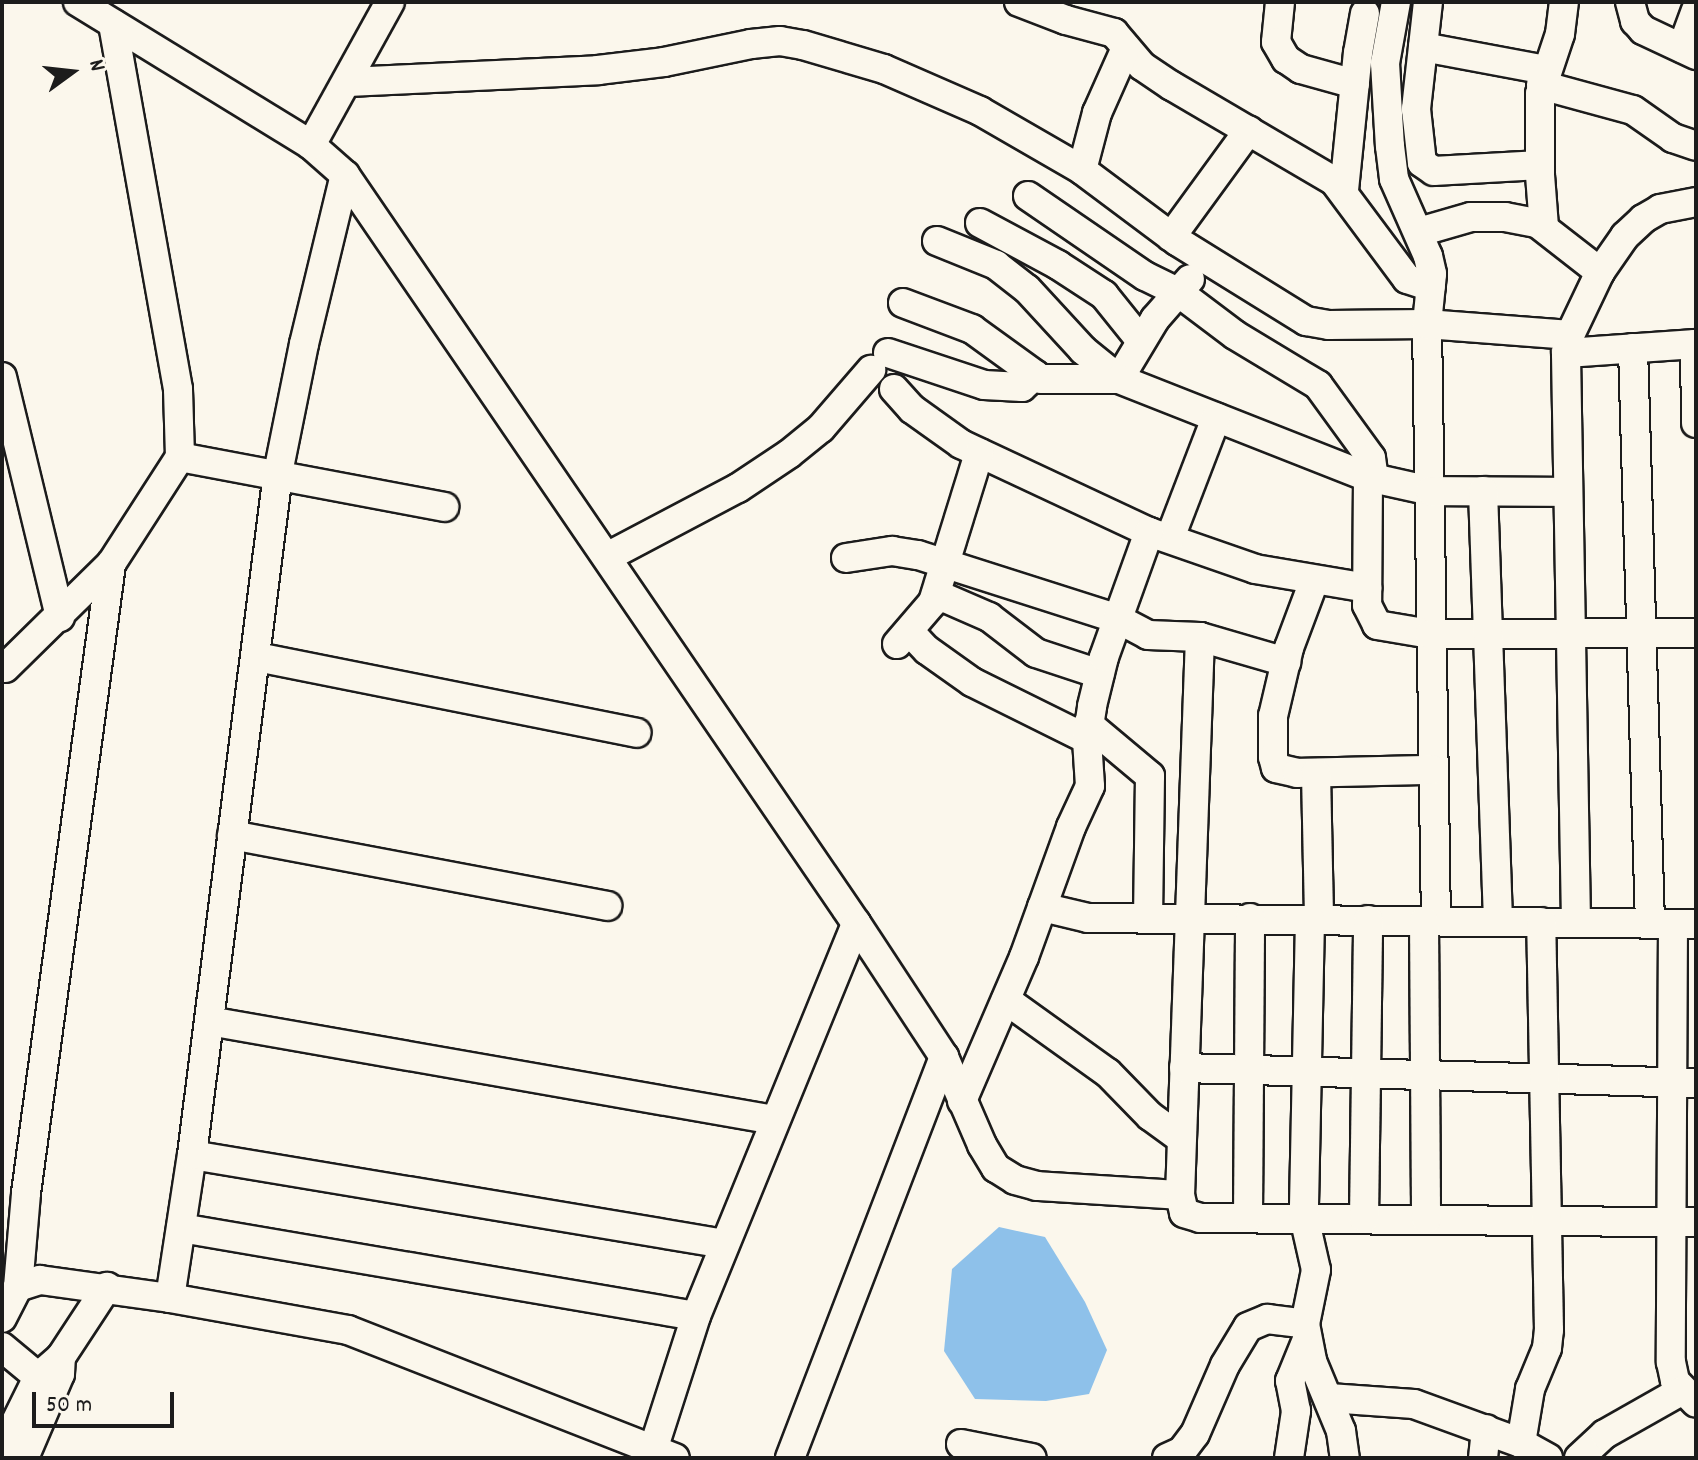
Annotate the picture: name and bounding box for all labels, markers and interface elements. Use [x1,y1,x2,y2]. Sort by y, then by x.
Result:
north arrow [32,32,112,112]
text: N [79,56,112,75]
scale bar [36,1376,178,1426]
text: 50 m [46,1389,92,1423]

